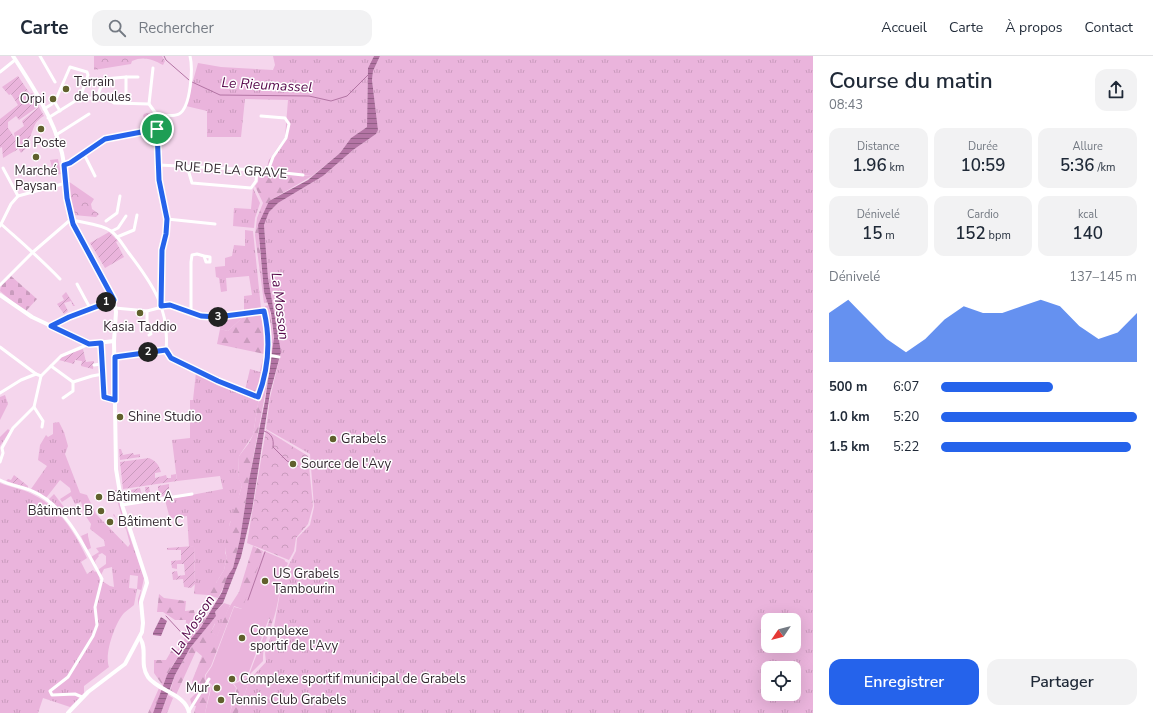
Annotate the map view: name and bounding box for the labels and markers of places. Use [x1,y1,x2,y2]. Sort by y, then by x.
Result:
place label: Terrain de boules [74,73,131,106]
marker: Terrain de boules [61,84,71,94]
place label: Orpi [20,90,45,108]
marker: Orpi [48,94,58,104]
pin [140,112,174,146]
marker: La Poste [36,124,46,134]
place label: La Poste [16,134,66,152]
marker: Marché Paysan [31,152,41,162]
place label: Marché Paysan [15,162,58,195]
pin: 1 [96,292,116,312]
pin: 3 [208,307,228,327]
marker: Kasia Taddio [135,308,145,318]
place label: Kasia Taddio [103,318,177,336]
pin: 2 [138,342,158,362]
place label: Shine Studio [128,408,202,426]
marker: Shine Studio [115,412,125,422]
place label: Grabels [341,430,386,448]
marker: Grabels [328,434,338,444]
place label: Source de l'Avy [301,455,391,473]
marker: Source de l'Avy [288,459,298,469]
place label: Bâtiment A [107,488,174,506]
marker: Bâtiment A [94,492,104,502]
place label: Bâtiment B [28,502,93,520]
marker: Bâtiment B [96,506,106,516]
place label: Bâtiment C [118,513,184,531]
marker: Bâtiment C [105,517,115,527]
place label: US Grabels Tambourin [273,565,339,598]
marker: US Grabels Tambourin [260,576,270,586]
place label: Complexe sportif de l'Avy [250,622,338,655]
marker: Complexe sportif de l'Avy [237,633,247,643]
place label: Complexe sportif municipal de Grabels [240,670,466,688]
marker: Complexe sportif municipal de Grabels [227,674,237,684]
place label: Mur [186,679,209,697]
marker: Mur [212,683,222,693]
place label: Tennis Club Grabels [229,691,346,709]
marker: Tennis Club Grabels [216,695,226,705]

